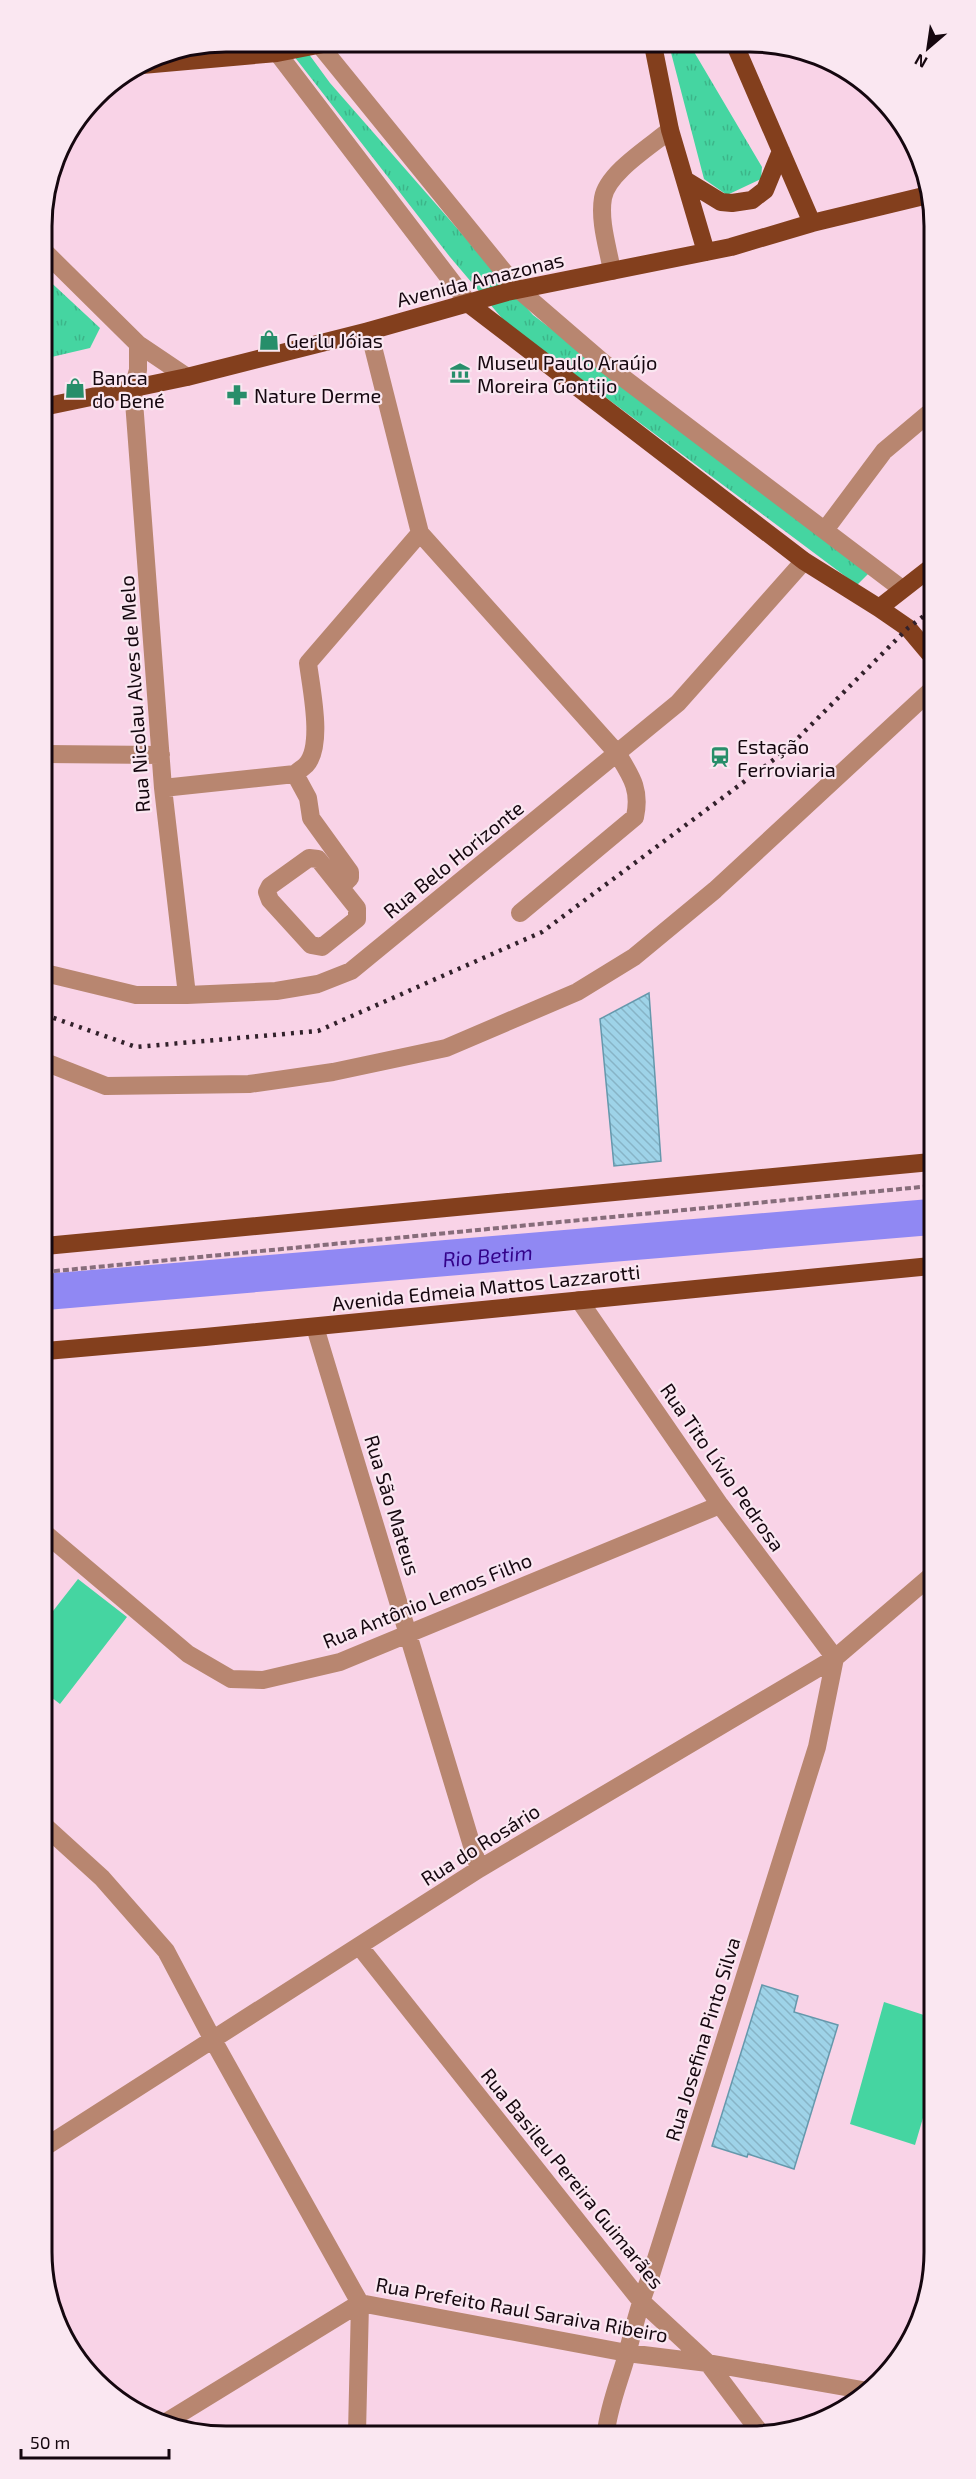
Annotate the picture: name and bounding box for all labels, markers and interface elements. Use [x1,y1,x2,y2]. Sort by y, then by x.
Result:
north arrow [898,18,958,78]
text: N [911,50,930,73]
street label: Avenida Amazonas [394,247,566,311]
shop icon: Gerlu Jóias [257,328,281,352]
place label: Gerlu Jóias [286,328,383,352]
place label: Museu Paulo Araújo Moreira Gontijo [477,350,657,397]
museum icon: Museu Paulo Araújo Moreira Gontijo [448,361,472,385]
place label: Banca do Bené [92,365,165,412]
shop icon: Banca do Bené [63,376,87,400]
pharmacy icon: Nature Derme [225,383,249,407]
place label: Nature Derme [254,383,381,407]
street label: Rua Nicolau Alves de Melo [114,575,154,813]
place label: Estação Ferroviaria [737,734,836,781]
station icon: Estação Ferroviaria [708,745,732,769]
street label: Rua Belo Horizonte [378,795,528,923]
water label: Rio Betim [441,1238,533,1271]
street label: Avenida Edmeia Mattos Lazzarotti [331,1259,641,1315]
street label: Rua Tito Lívio Pedrosa [656,1378,790,1556]
street label: Rua São Mateus [360,1432,426,1578]
street label: Rua Antônio Lemos Filho [319,1547,535,1653]
street label: Rua do Rosário [416,1798,544,1890]
street label: Rua Josefina Pinto Silva [660,1934,744,2144]
street label: Rua Basileu Pereira Guimarães [477,2063,669,2293]
street label: Rua Prefeito Raul Saraiva Ribeiro [374,2271,670,2347]
scale bar [21,2422,170,2460]
text: 50 m [30,2431,70,2453]

